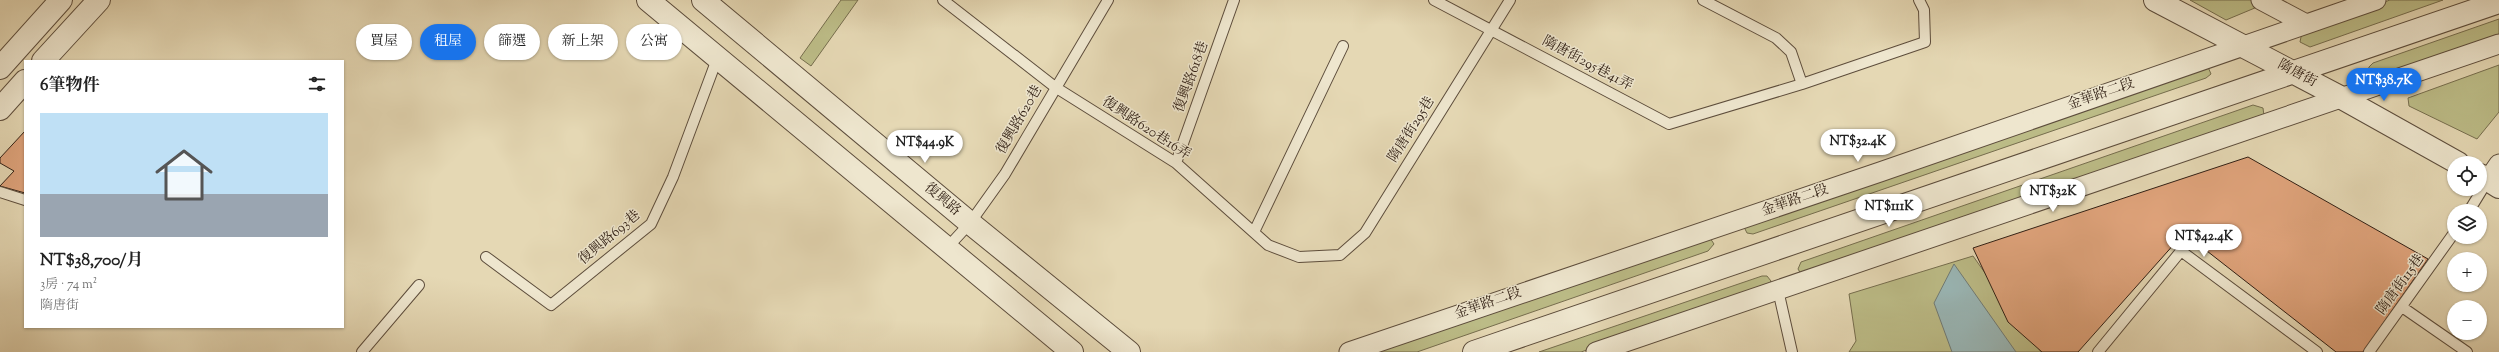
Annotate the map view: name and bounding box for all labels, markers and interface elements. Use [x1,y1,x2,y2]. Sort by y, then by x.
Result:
chip: 買屋 [356,24,412,60]
chip: 租屋 [420,24,476,60]
chip: 篩選 [484,24,540,60]
chip: 新上架 [548,24,618,60]
chip: 公寓 [626,24,682,60]
street label: 隋唐街295巷41弄 [1538,32,1636,96]
street label: 復興路618巷 [1170,39,1214,115]
street label: 隋唐街 [2274,55,2320,93]
pin: NT$38.7K [2343,68,2425,102]
text: NT$38.7K [2355,72,2413,90]
icon: filters [306,73,328,95]
text: 6筆物件 [40,74,99,98]
street label: 金華路二段 [2065,74,2137,116]
street label: 復興路620巷 [992,82,1048,158]
street label: 復興路620巷16弄 [1098,93,1194,165]
street label: 隋唐街295巷 [1384,93,1440,167]
pin: NT$32.4K [1817,129,1899,163]
pin: NT$44.9K [884,130,966,164]
text: NT$32.4K [1829,133,1887,151]
text: NT$44.9K [896,134,954,152]
icon: home [148,139,220,211]
map controls [2447,156,2487,340]
button: locate [2447,156,2487,196]
street label: 復興路 [919,179,965,221]
pin: NT$32K [2020,179,2086,213]
street label: 金華路二段 [1759,180,1831,222]
text: NT$32K [2029,183,2077,201]
pin: NT$111K [1852,194,1926,228]
text: NT$111K [1864,198,1914,216]
button: layers [2447,204,2487,244]
street label: 復興路693巷 [575,206,645,270]
pin: NT$42.4K [2163,224,2245,258]
text: NT$42.4K [2175,228,2233,246]
text: NT$38,700/月 [40,249,143,273]
street label: 隋唐街115巷 [2372,251,2430,319]
button: + [2447,252,2487,292]
text: 3房 · 74 m² [40,276,97,294]
street label: 金華路二段 [1452,283,1524,325]
text: 隋唐街 [40,297,79,315]
button: − [2447,300,2487,340]

